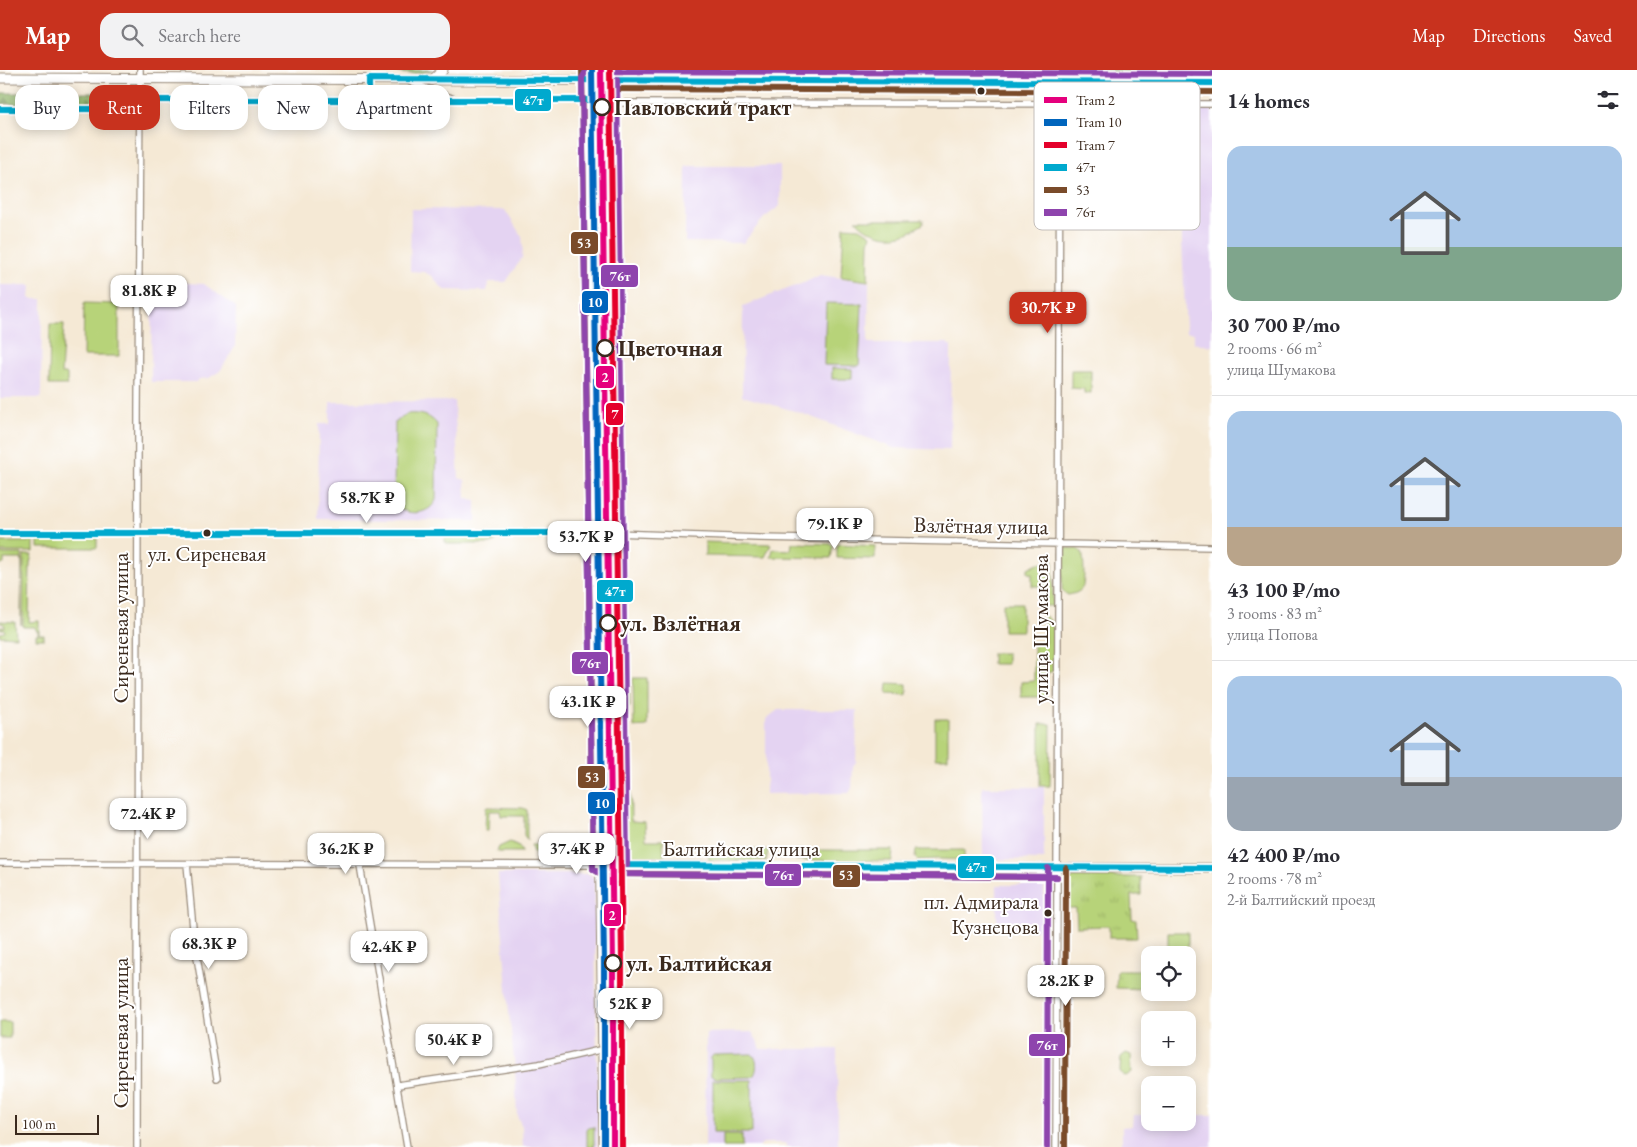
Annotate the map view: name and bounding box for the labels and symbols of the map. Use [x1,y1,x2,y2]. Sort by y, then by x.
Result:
legend [1034,82,1200,230]
unlabelled marker [976,86,986,96]
line badge: 47т [514,88,552,112]
text: 47т [522,91,544,109]
text: Tram 2 [1076,91,1115,109]
place label: Павловский тракт [614,93,791,122]
marker: Павловский тракт [593,98,611,116]
text: Tram 10 [1076,113,1122,131]
text: Tram 7 [1076,136,1115,154]
text: 47т [1076,158,1095,176]
text: 53 [1076,181,1090,199]
text: 76т [1076,203,1095,221]
line badge: 53 [570,231,599,255]
text: 53 [577,234,591,252]
line badge: 76т [600,264,639,288]
text: 76т [609,267,631,285]
pin: 81.8K ₽ [103,274,195,317]
line badge: 10 [581,290,609,314]
pin: 30.7K ₽ [1002,292,1094,334]
text: 10 [588,293,603,311]
place label: Цветочная [618,334,723,363]
marker: Цветочная [596,339,614,357]
line badge: 2 [595,365,615,389]
text: 2 [601,368,609,386]
line badge: 7 [605,402,624,426]
text: 7 [611,405,619,423]
pin: 58.7K ₽ [321,482,413,524]
pin: 79.1K ₽ [789,508,881,550]
street label: Взлётная улица [913,510,1049,541]
pin: 53.7K ₽ [540,520,632,563]
marker: ул. Сиреневая [202,528,212,538]
place label: ул. Сиреневая [148,540,266,567]
street label: Сиреневая улица [106,552,135,704]
street label: улица Шумакова [1026,554,1055,704]
line badge: 47т [596,579,634,603]
text: 47т [604,582,626,600]
place label: ул. Взлётная [620,609,741,638]
marker: ул. Взлётная [599,614,617,632]
line badge: 76т [571,651,609,675]
text: 76т [579,654,601,672]
pin: 43.1K ₽ [542,686,634,728]
line badge: 53 [577,765,606,789]
text: 53 [585,768,599,786]
line badge: 10 [587,791,616,815]
text: 10 [595,794,610,812]
pin: 72.4K ₽ [102,798,194,840]
pin: 36.2K ₽ [300,832,392,875]
pin: 37.4K ₽ [531,832,623,875]
street label: Балтийская улица [662,834,820,863]
line badge: 47т [957,855,995,879]
text: 47т [965,858,987,876]
line badge: 76т [764,863,802,887]
line badge: 53 [832,864,861,888]
text: 76т [772,866,794,884]
text: 53 [839,866,853,884]
place label: пл. Адмирала Кузнецова [924,888,1040,940]
line badge: 2 [603,903,622,927]
text: 2 [608,906,616,924]
marker: пл. Адмирала Кузнецова [1043,908,1053,918]
pin: 68.3K ₽ [163,928,255,970]
pin: 42.4K ₽ [343,930,435,973]
place label: ул. Балтийская [626,949,772,978]
marker: ул. Балтийская [604,954,622,972]
street label: Сиреневая улица [106,957,135,1109]
pin: 28.2K ₽ [1020,964,1112,1007]
pin: 52K ₽ [595,988,665,1030]
pin: 50.4K ₽ [408,1024,500,1066]
line badge: 76т [1028,1033,1066,1057]
text: 76т [1036,1036,1058,1054]
scale bar [15,1112,99,1135]

